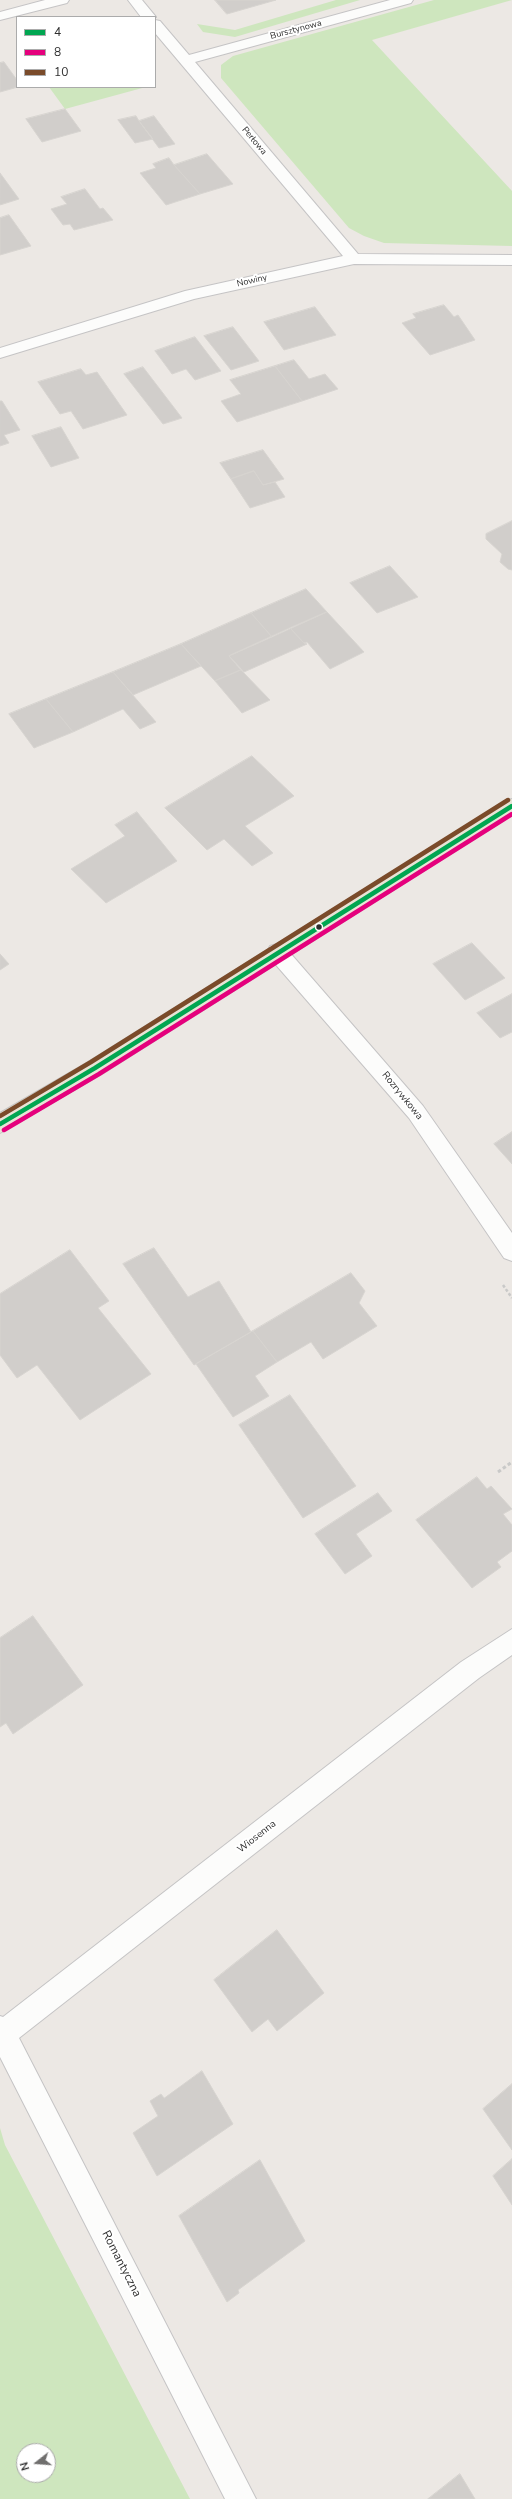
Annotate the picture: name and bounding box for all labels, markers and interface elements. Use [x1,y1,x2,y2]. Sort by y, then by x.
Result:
legend [16,16,156,88]
street label: Bursztynowa [269,18,323,42]
text: 4 [54,24,61,40]
text: 8 [54,44,61,60]
text: 10 [54,64,68,80]
street label: Perłowa [239,125,269,157]
street label: Nowiny [236,272,268,290]
unlabelled marker [314,922,324,932]
street label: Rozrywkowa [379,1070,425,1122]
street label: Wiosenna [235,1818,279,1856]
street label: Romantyczna [98,2228,144,2300]
north arrow [16,2443,56,2483]
text: N [17,2460,33,2472]

